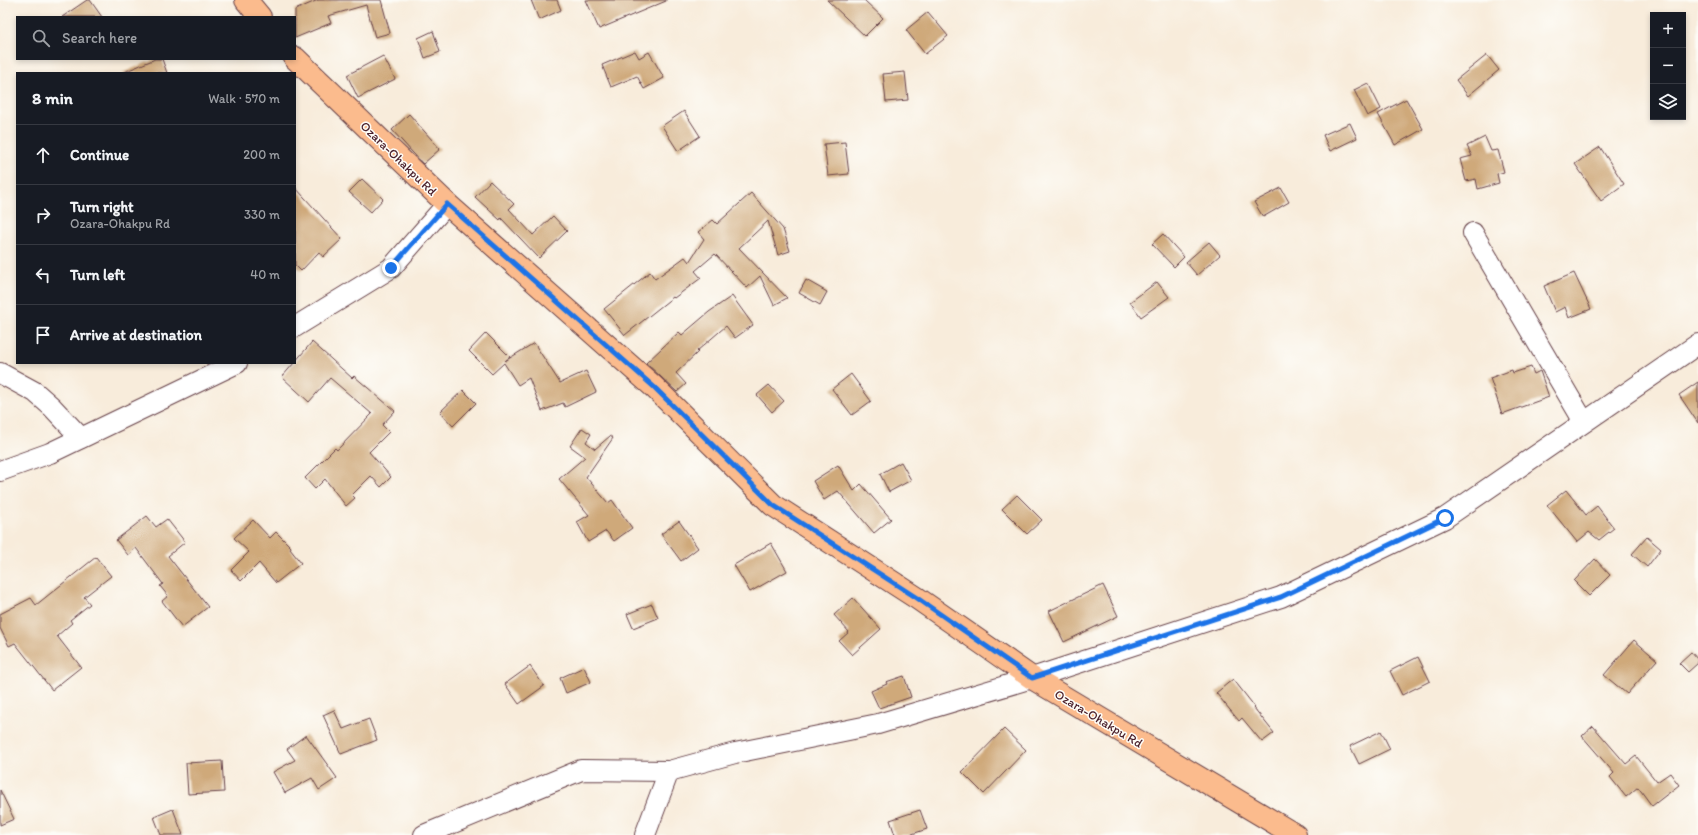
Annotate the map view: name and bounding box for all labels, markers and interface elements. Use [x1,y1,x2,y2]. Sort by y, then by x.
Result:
map controls [1650,12,1686,120]
button: + [1650,12,1686,48]
search box [16,16,296,60]
icon: search [30,27,52,49]
text: Search here [62,29,137,47]
button: − [1650,48,1686,84]
button: layers [1650,84,1686,120]
text: 8 min [32,88,73,108]
text: Walk · 570 m [208,91,280,106]
street label: Ozara-Ohakpu Rd [357,118,440,198]
icon: ahead [32,144,54,166]
text: Continue [70,146,129,164]
text: 200 m [243,147,280,162]
text: Turn right [70,198,134,216]
icon: right [32,204,54,226]
text: 330 m [244,207,280,222]
text: Ozara-Ohakpu Rd [70,216,170,231]
route end [382,259,400,277]
icon: left [32,264,54,286]
text: Turn left [70,266,125,284]
text: 40 m [250,267,280,282]
icon: arrive [32,324,54,346]
text: Arrive at destination [70,326,202,344]
route start [1436,509,1454,527]
street label: Ozara-Ohakpu Rd [1052,686,1145,751]

